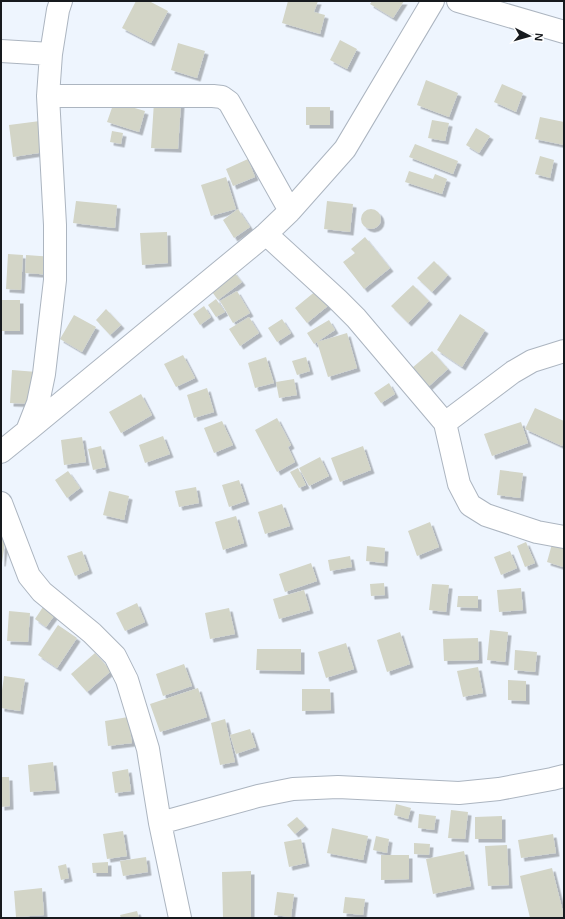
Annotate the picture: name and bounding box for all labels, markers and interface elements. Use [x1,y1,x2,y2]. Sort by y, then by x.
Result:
north arrow [509,16,549,56]
text: N [533,32,545,42]

